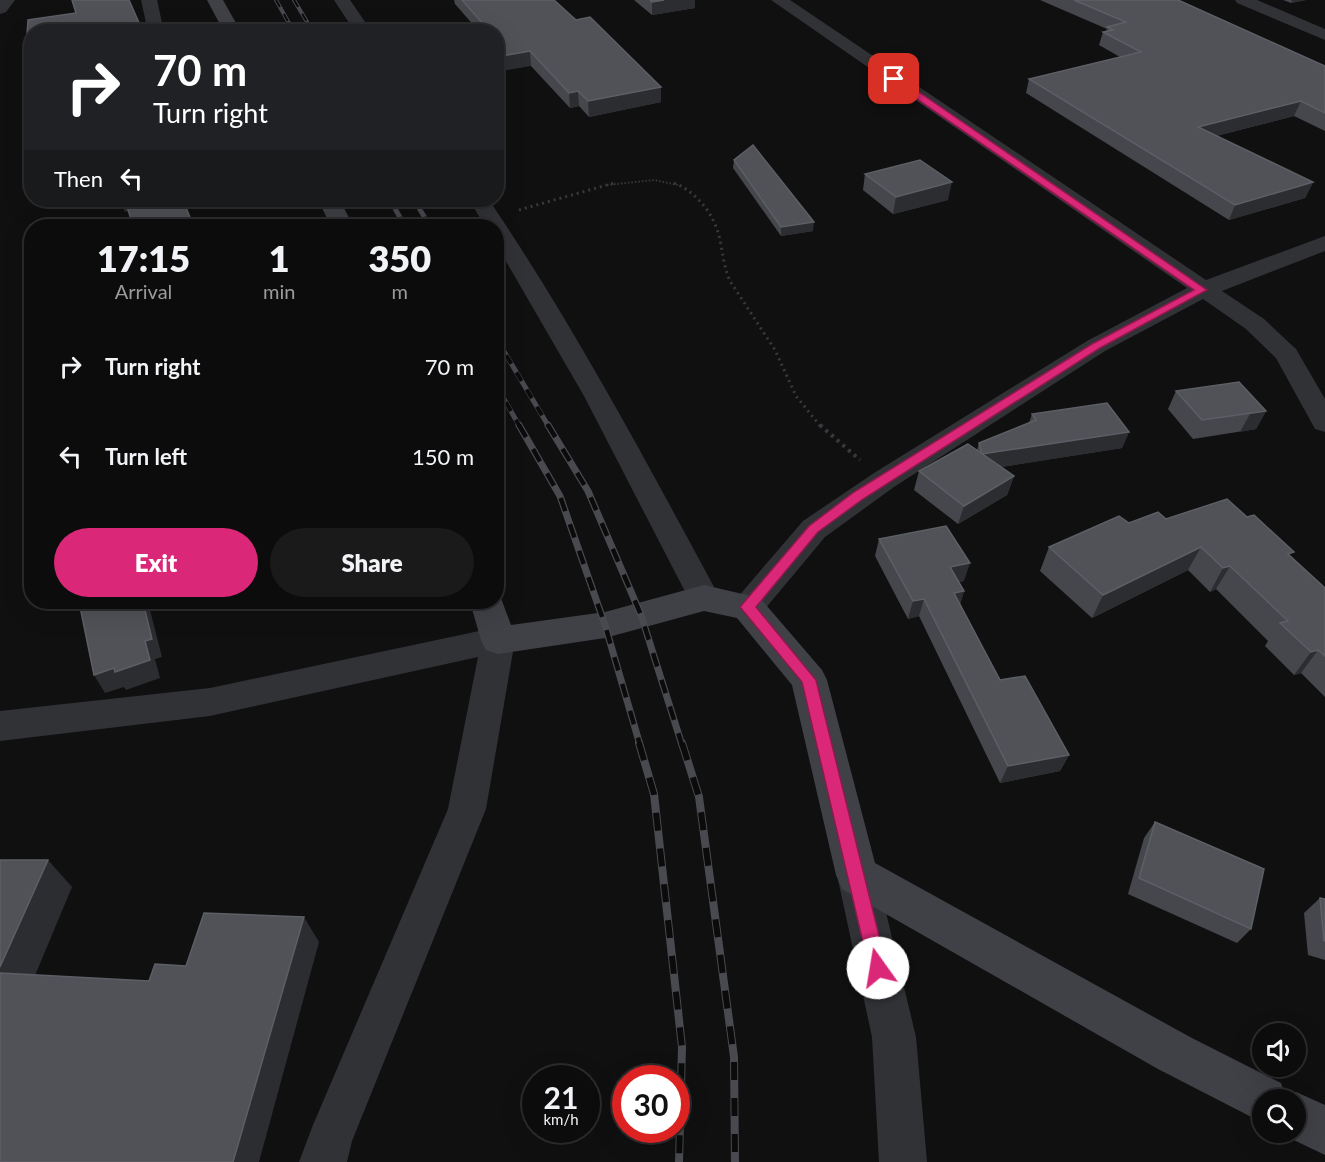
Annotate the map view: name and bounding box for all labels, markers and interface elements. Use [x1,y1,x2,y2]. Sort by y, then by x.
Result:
text: 70 m [153,45,247,95]
icon: right [54,48,132,126]
pin [868,53,919,104]
icon: arrive [877,62,910,95]
text: Turn right [153,96,268,129]
icon: left [115,162,148,195]
text: Then [54,165,103,192]
text: 17:15 [97,236,190,280]
text: 1 [269,236,290,280]
text: 350 [368,236,431,280]
text: Arrival [115,279,172,303]
text: min [263,279,295,303]
text: m [391,279,408,303]
icon: right [54,350,87,383]
text: Turn right [105,353,200,380]
text: 70 m [425,353,474,380]
icon: left [54,440,87,473]
text: Turn left [105,443,187,470]
text: 150 m [412,443,474,470]
button: Exit [54,528,258,597]
button: Share [270,528,474,597]
position arrow [846,936,910,1000]
map controls [1252,1023,1306,1143]
button: sound [1252,1023,1306,1077]
speed limit sign: 30 [612,1065,690,1143]
text: 21 [544,1079,578,1115]
button: search [1252,1089,1306,1143]
text: km/h [543,1110,579,1128]

